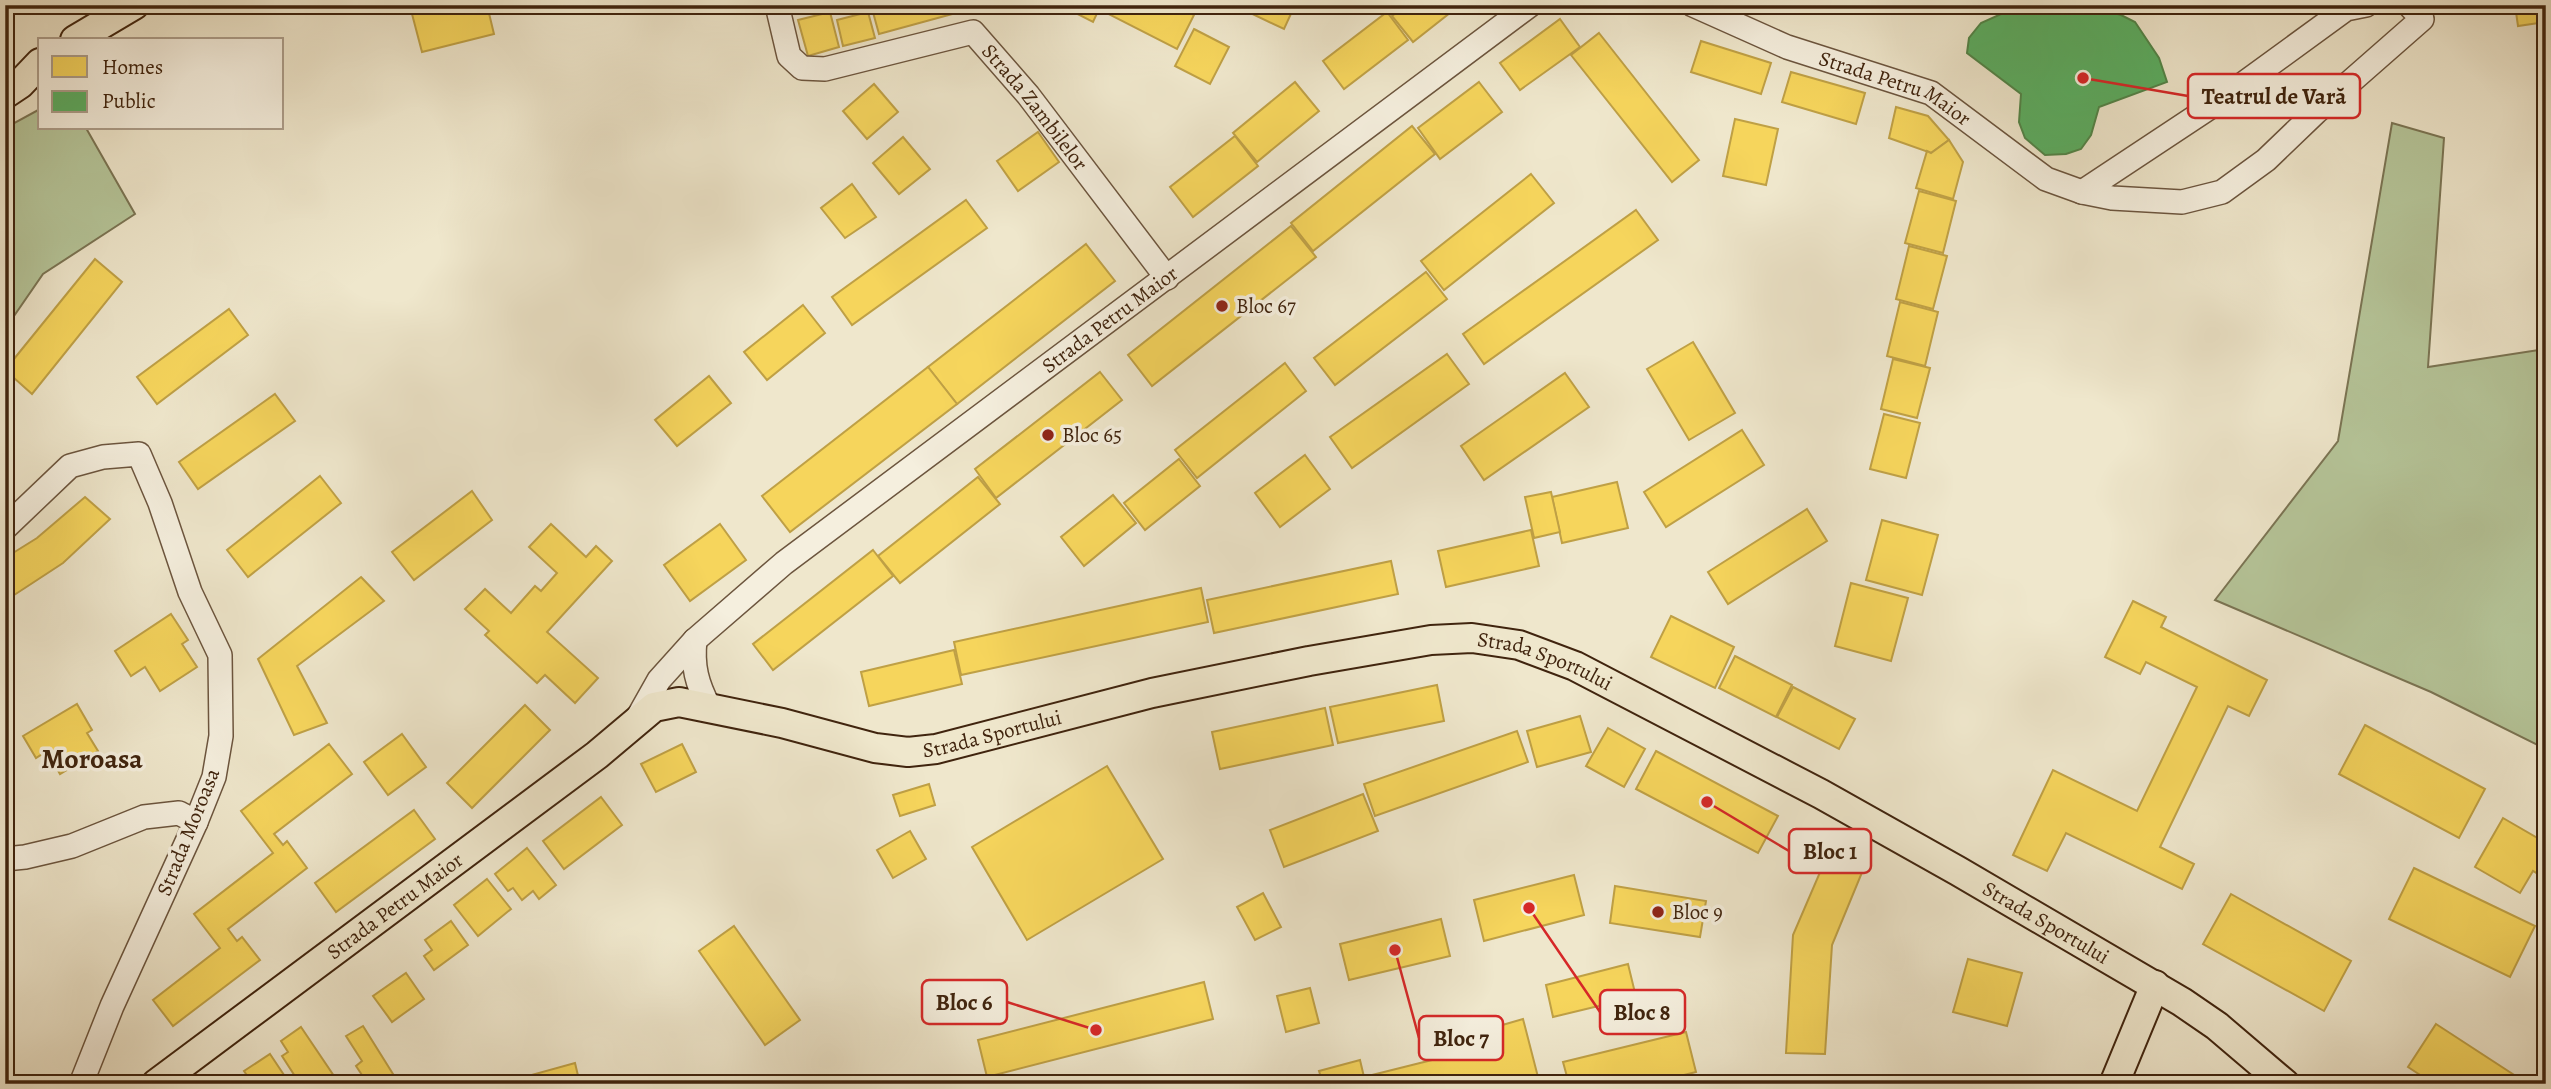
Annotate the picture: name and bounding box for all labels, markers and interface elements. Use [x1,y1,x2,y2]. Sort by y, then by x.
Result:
legend [38,38,284,130]
street label: Strada Zambilelor [976,38,1094,176]
street label: Strada Petru Maior [1815,44,1977,132]
text: Homes [102,53,163,81]
callout: Teatrul de Vară [2188,74,2360,118]
text: Teatrul de Vară [2202,81,2346,112]
text: Public [102,87,156,115]
street label: Strada Petru Maior [1036,259,1183,380]
place label: Bloc 67 [1236,292,1296,320]
marker: Bloc 67 [1214,298,1230,314]
place label: Bloc 65 [1062,421,1122,449]
marker: Bloc 65 [1040,427,1056,443]
street label: Strada Sportului [1475,625,1618,697]
street label: Strada Sportului [921,703,1065,764]
district label: Moroasa [41,740,143,778]
street label: Strada Moroasa [150,764,226,900]
callout: Bloc 1 [1789,829,1871,873]
text: Bloc 1 [1803,836,1857,867]
street label: Strada Petru Maior [321,846,469,966]
street label: Strada Sportului [1977,874,2115,971]
place label: Bloc 9 [1672,898,1723,926]
marker: Bloc 9 [1650,904,1666,920]
callout: Bloc 6 [922,980,1007,1024]
text: Bloc 6 [936,987,993,1018]
callout: Bloc 8 [1600,990,1685,1034]
text: Bloc 8 [1613,997,1671,1028]
callout: Bloc 7 [1419,1016,1503,1060]
text: Bloc 7 [1433,1023,1489,1054]

